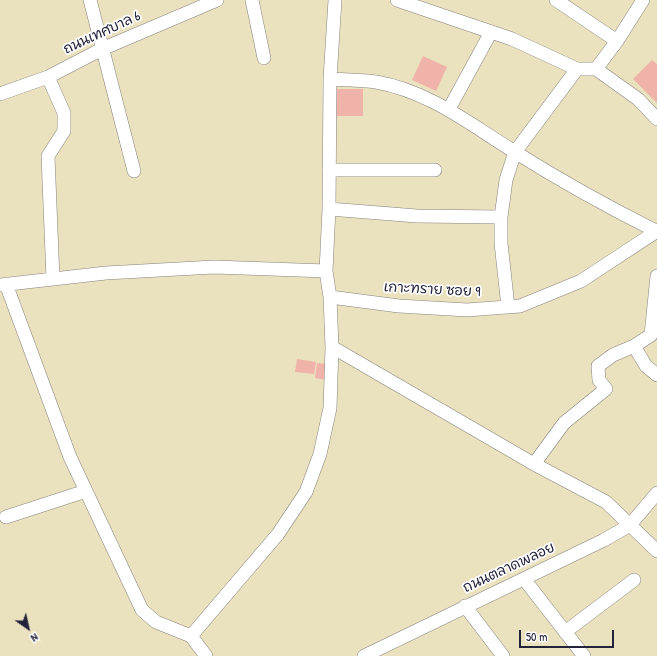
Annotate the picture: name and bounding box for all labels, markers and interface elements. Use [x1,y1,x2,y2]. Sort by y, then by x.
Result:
street label: ถนนเทศบาล 6 [61,8,143,58]
street label: เกาะทราย ซอย 9 [383,279,481,301]
street label: ถนนตลาดพลอย [460,539,558,597]
north arrow [8,608,48,648]
scale bar [521,622,616,648]
text: 50 m [526,628,547,645]
text: N [28,631,41,645]

